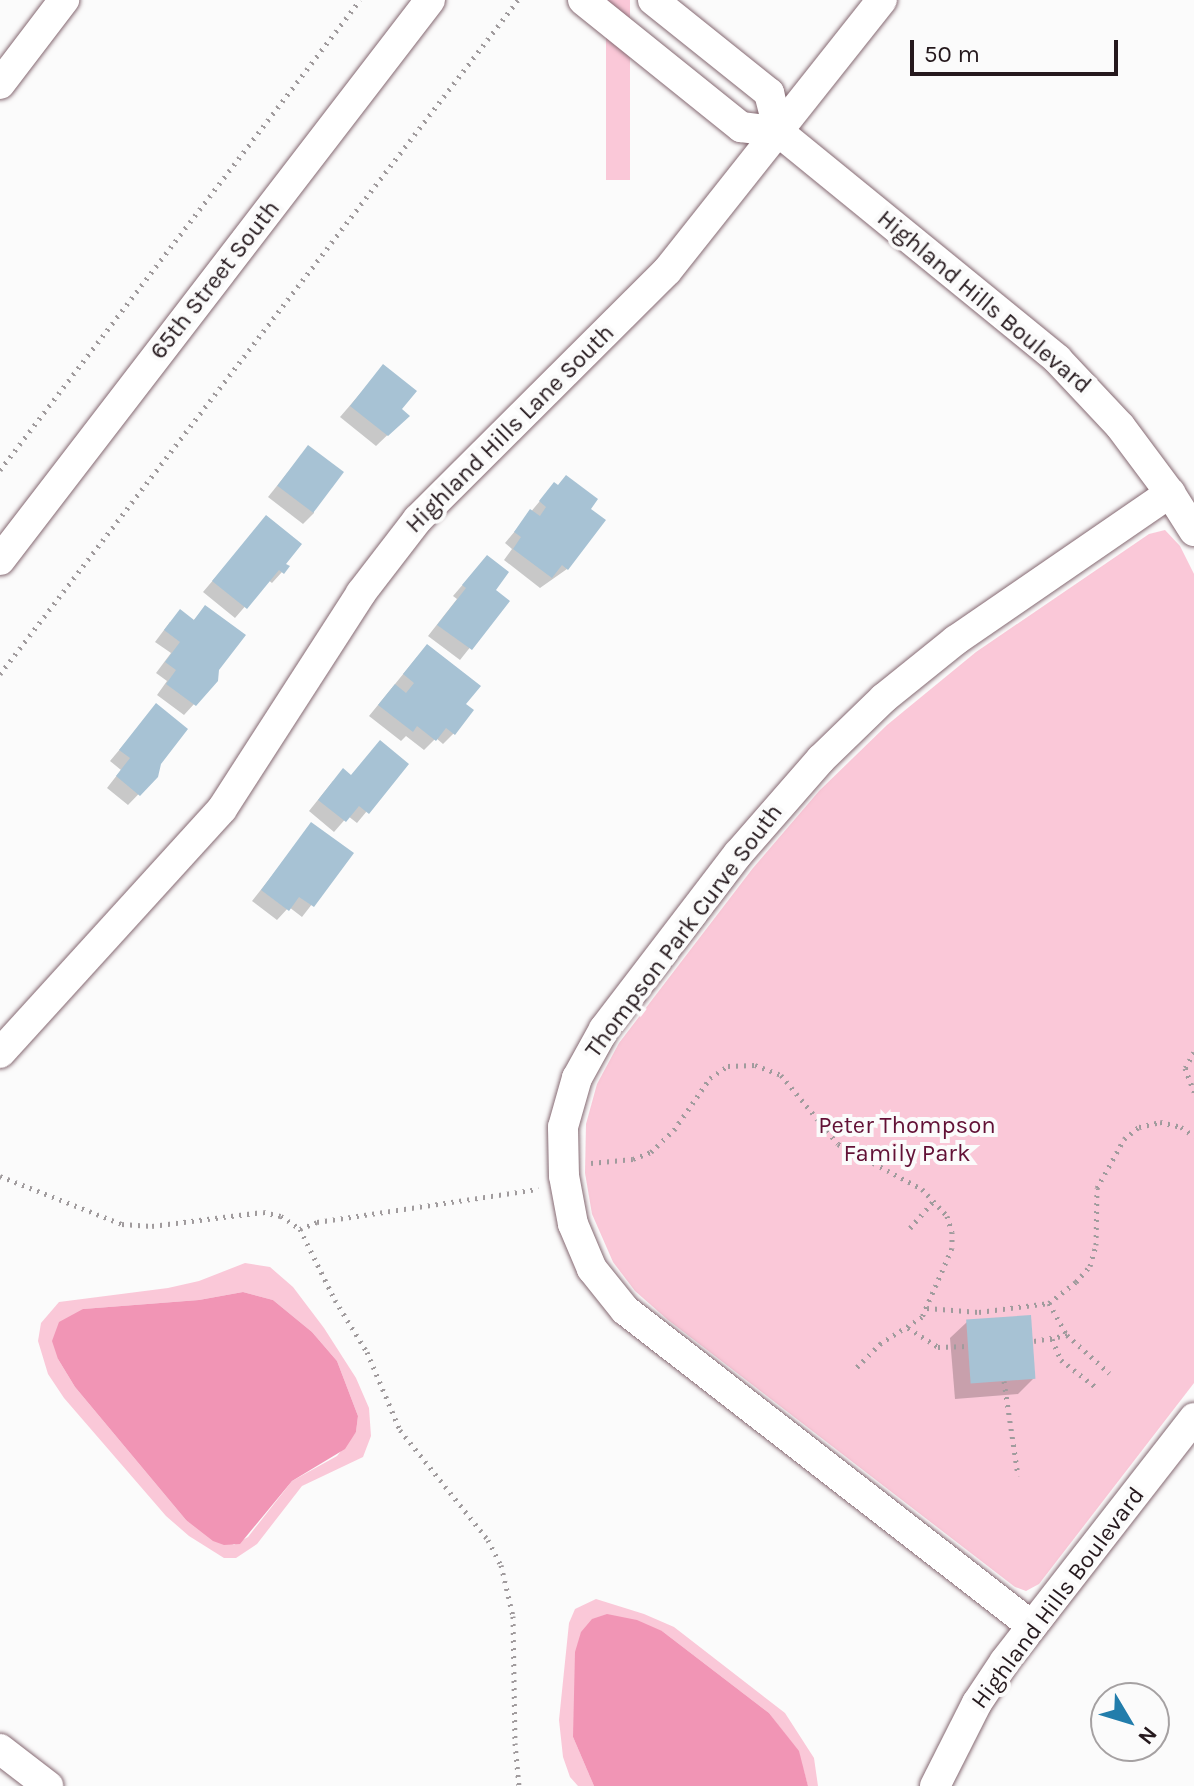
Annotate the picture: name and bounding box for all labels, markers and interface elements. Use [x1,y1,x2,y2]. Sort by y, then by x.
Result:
scale bar [914,24,1122,74]
text: 50 m [924,40,980,68]
street label: 65th Street South [144,195,286,365]
street label: Highland Hills Boulevard [871,204,1097,400]
street label: Highland Hills Lane South [400,319,620,539]
street label: Thompson Park Curve South [579,799,789,1063]
park label: Peter Thompson Family Park [818,1112,996,1168]
street label: Highland Hills Boulevard [965,1481,1151,1715]
north arrow [1090,1682,1170,1762]
text: N [1132,1721,1162,1750]

